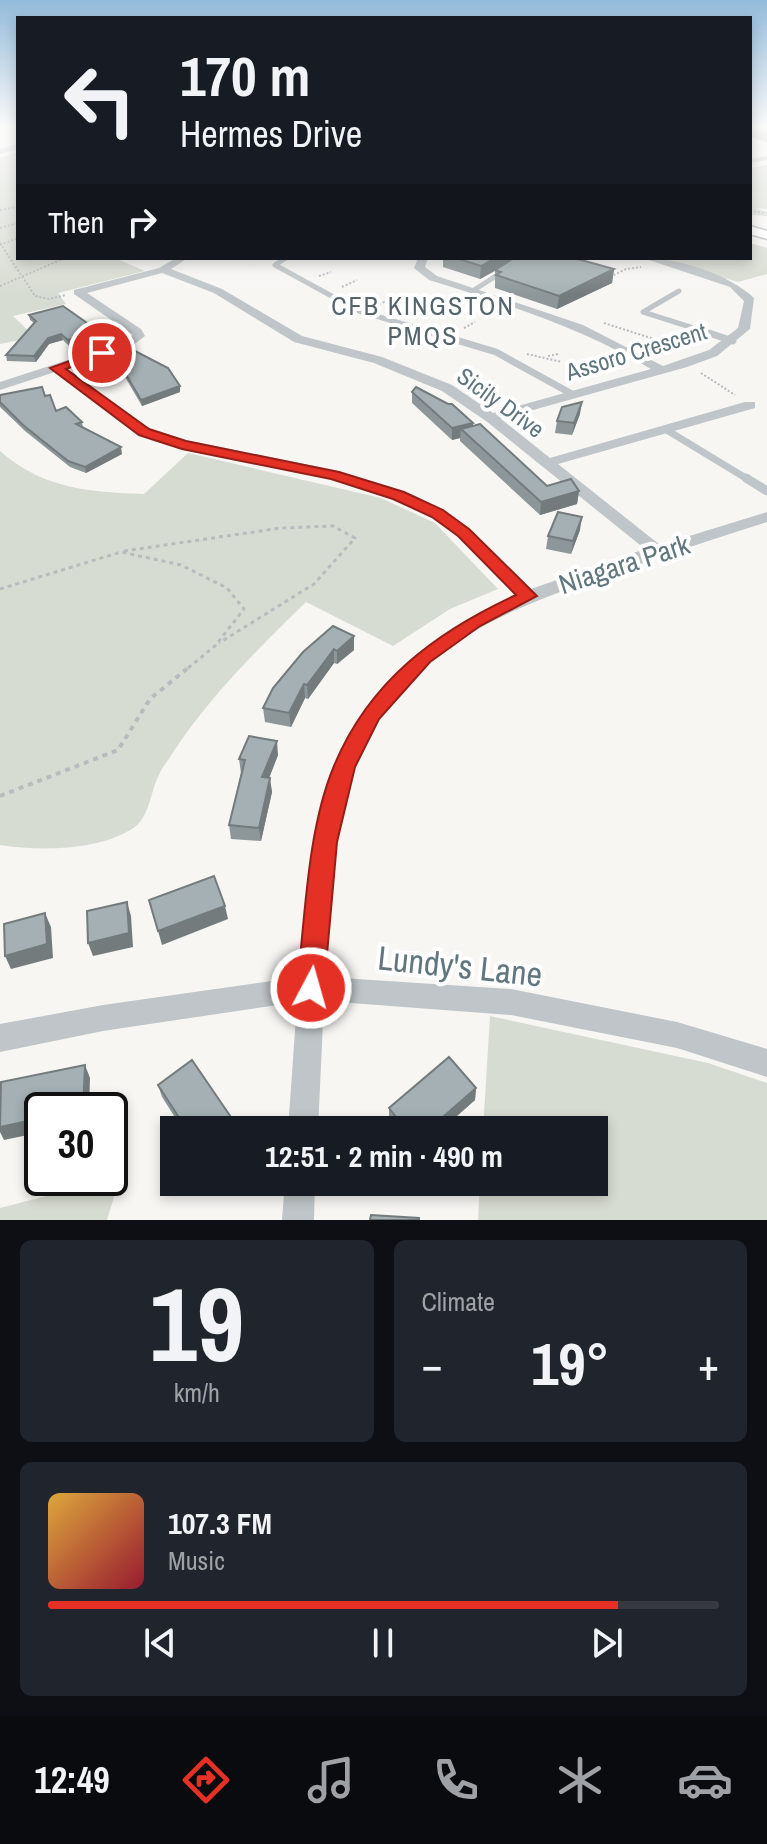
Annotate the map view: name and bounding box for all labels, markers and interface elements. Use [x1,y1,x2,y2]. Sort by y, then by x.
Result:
text: 170 m [180,38,310,113]
icon: left [48,48,152,152]
text: Hermes Drive [180,110,362,158]
icon: right [120,200,164,244]
text: Then [48,202,104,242]
district label: CFB KINGSTON PMQS [331,288,515,353]
street label: Assoro Crescent [561,314,711,388]
pin [68,319,136,387]
icon: arrive [80,331,124,375]
street label: Sicily Drive [451,359,551,445]
street label: Niagara Park [554,525,695,603]
street label: Lundy's Lane [376,935,544,997]
position arrow [269,946,353,1030]
speed limit sign: 30 [24,1092,128,1196]
text: 12:51 · 2 min · 490 m [265,1136,503,1176]
text: 19 [149,1253,244,1393]
text: Climate [422,1284,495,1319]
text: 19° [531,1323,610,1404]
text: − [422,1334,443,1394]
text: + [698,1334,719,1394]
text: km/h [174,1375,220,1410]
text: 107.3 FM [168,1503,272,1543]
text: Music [168,1543,225,1578]
icon: previous [138,1621,182,1665]
icon: pause [361,1621,405,1665]
icon: next [585,1621,629,1665]
icon: directions [178,1752,234,1808]
icon: music [303,1752,359,1808]
icon: phone [428,1752,484,1808]
icon: climate [552,1752,608,1808]
icon: car [677,1752,733,1808]
text: 12:49 [34,1756,110,1804]

